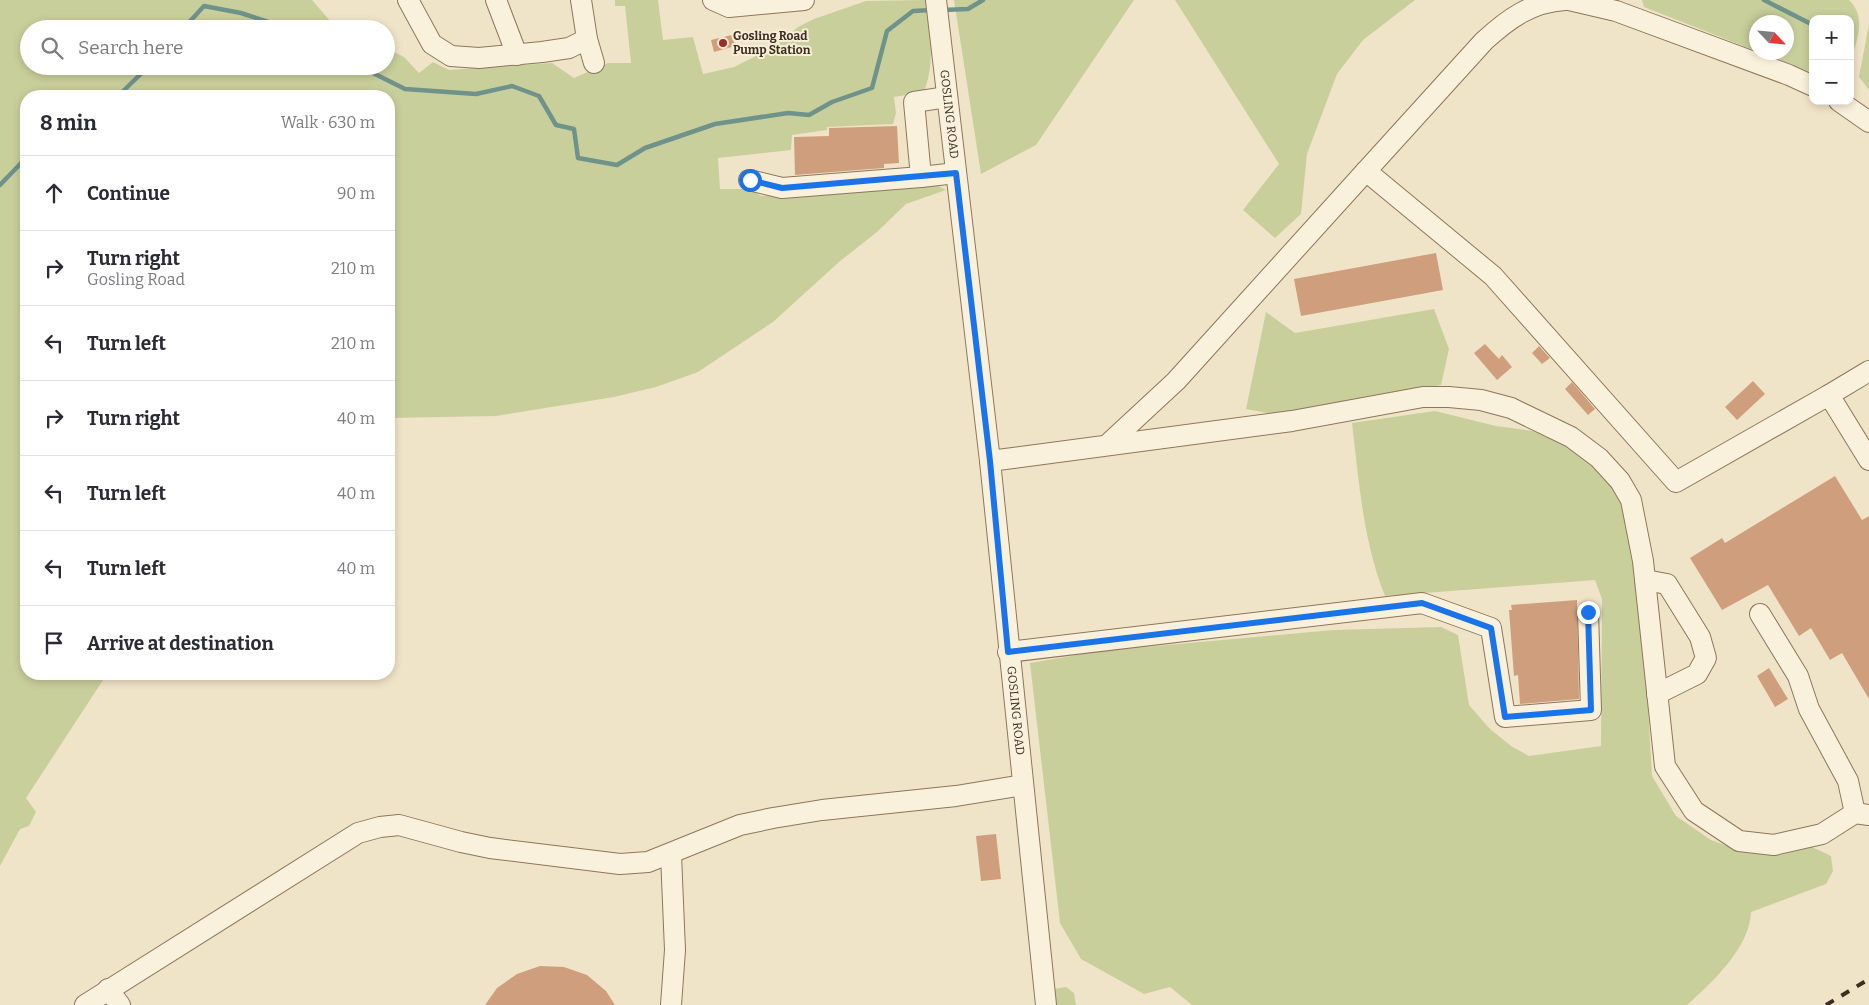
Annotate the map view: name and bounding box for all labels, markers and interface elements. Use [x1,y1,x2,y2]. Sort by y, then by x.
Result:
north arrow [1749,15,1794,60]
map controls [1809,15,1854,105]
button: + [1809,15,1854,60]
search box [20,20,395,75]
place label: Gosling Road Pump Station [733,29,811,57]
icon: search [38,34,66,62]
text: Search here [78,36,183,59]
marker: Gosling Road Pump Station [717,37,729,49]
button: − [1809,60,1854,105]
street label: GOSLING ROAD [937,69,962,159]
text: 8 min [40,110,97,136]
text: Walk · 630 m [281,113,375,132]
route start [739,169,762,192]
icon: ahead [40,179,68,207]
text: Continue [87,182,170,205]
text: 90 m [337,184,375,203]
text: Turn right [87,247,180,270]
icon: right [40,254,68,282]
text: 210 m [331,259,375,278]
text: Gosling Road [87,270,185,289]
icon: left [40,329,68,357]
text: Turn left [87,332,166,355]
text: 210 m [331,334,375,353]
icon: right [40,404,68,432]
text: Turn right [87,407,180,430]
text: 40 m [337,409,375,428]
icon: left [40,479,68,507]
text: Turn left [87,482,166,505]
text: 40 m [337,484,375,503]
icon: left [40,554,68,582]
text: Turn left [87,557,166,580]
text: 40 m [337,559,375,578]
route end [1577,601,1600,624]
icon: arrive [40,629,68,657]
text: Arrive at destination [87,632,274,655]
street label: GOSLING ROAD [1004,665,1027,756]

